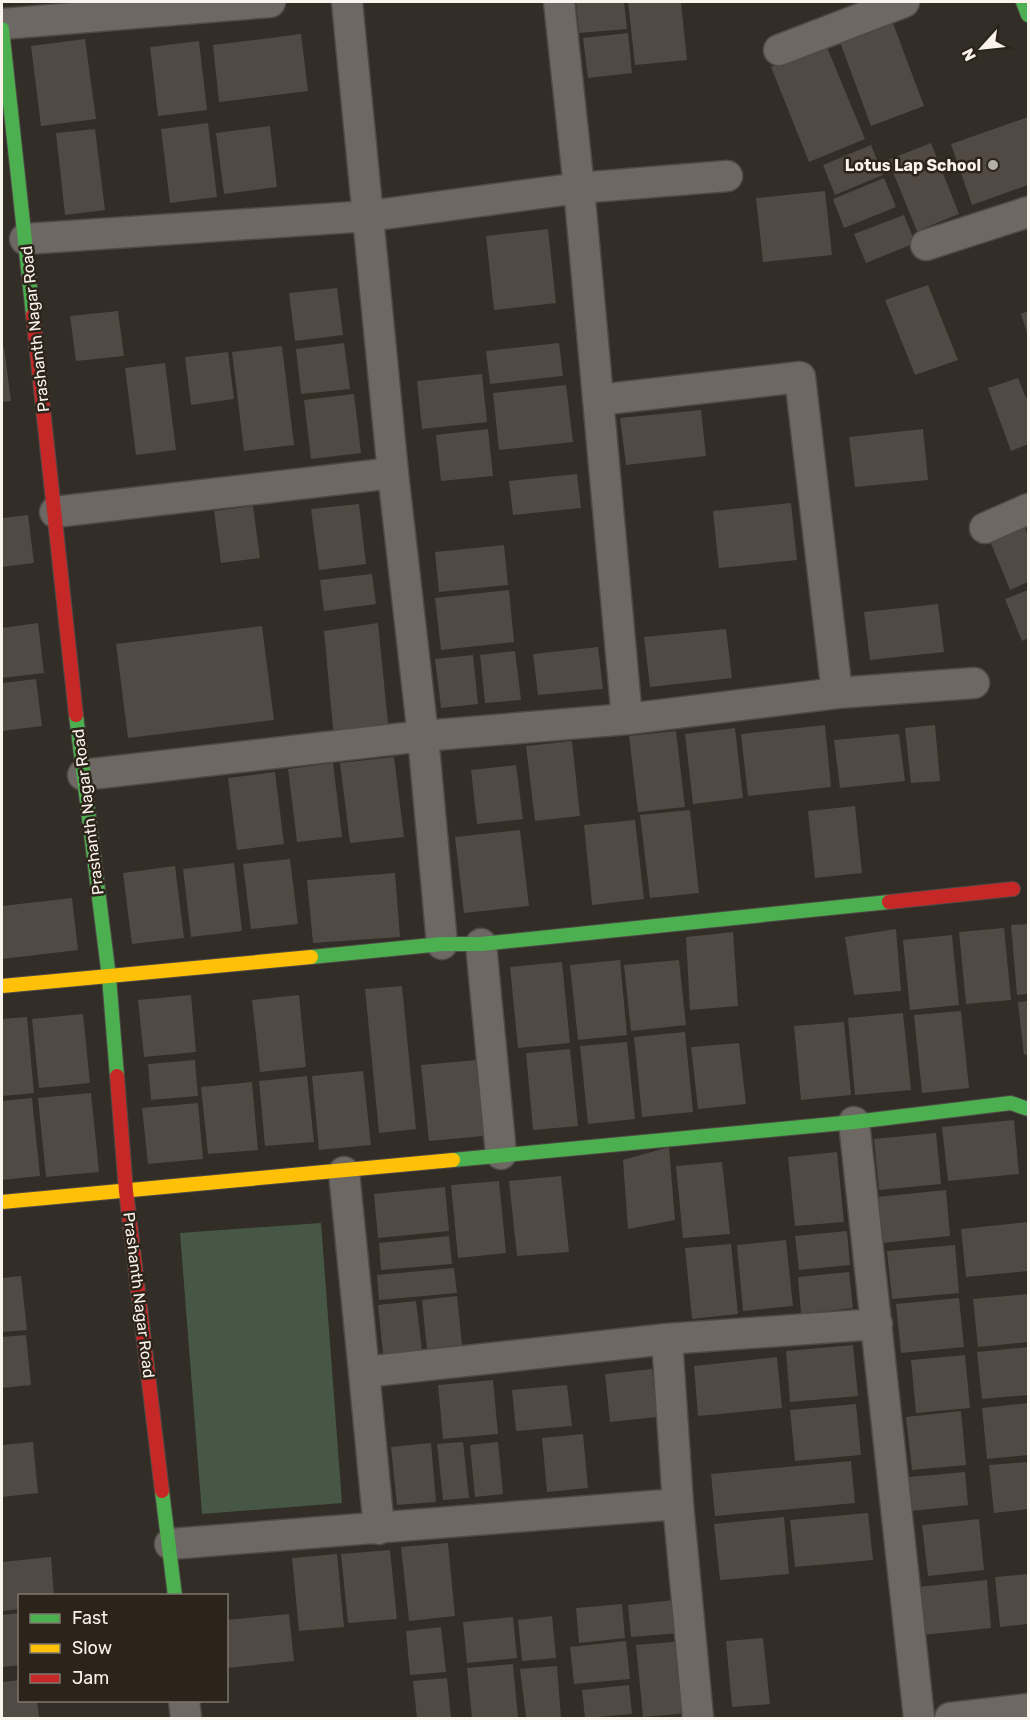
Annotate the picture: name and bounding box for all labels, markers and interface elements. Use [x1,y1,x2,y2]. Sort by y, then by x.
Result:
north arrow [952,18,1012,78]
text: N [958,45,980,64]
place label: Lotus Lap School [845,156,981,175]
marker: Lotus Lap School [986,158,1000,172]
street label: Prashanth Nagar Road [17,245,53,413]
street label: Prashanth Nagar Road [68,728,108,896]
street label: Prashanth Nagar Road [119,1211,159,1379]
legend [18,1594,228,1702]
text: Fast [72,1607,108,1629]
text: Slow [72,1637,112,1659]
text: Jam [72,1667,109,1689]

